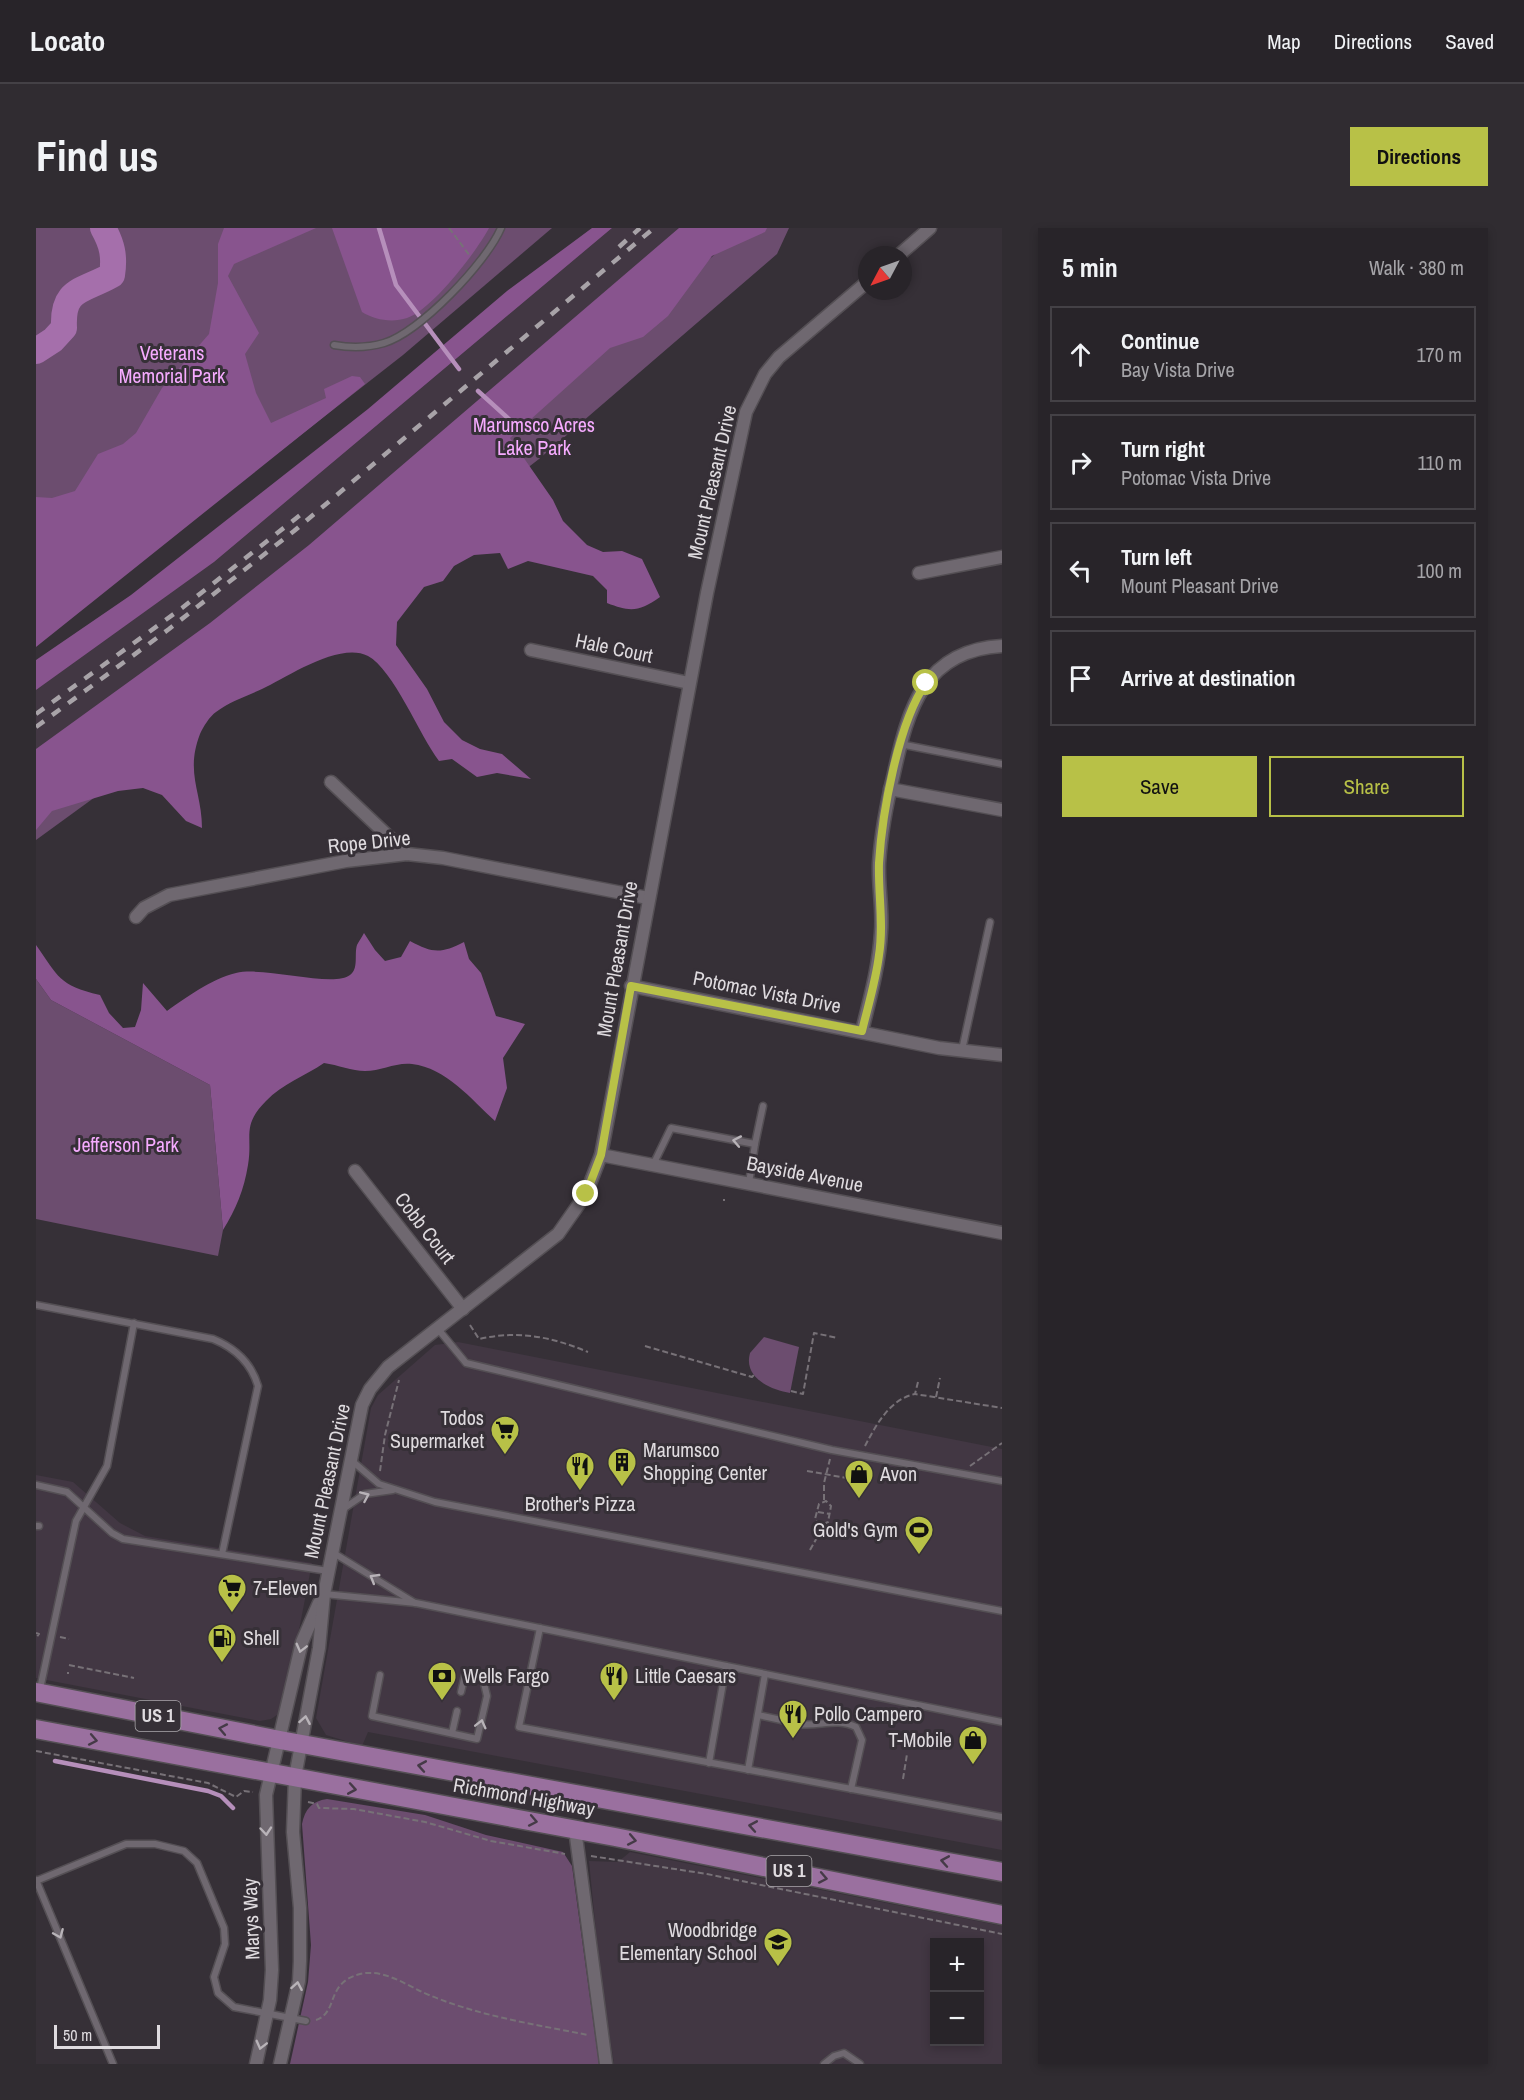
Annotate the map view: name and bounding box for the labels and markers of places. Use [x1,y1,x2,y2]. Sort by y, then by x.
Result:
place label: Todos Supermarket [390,1404,484,1454]
supermarket icon: Todos Supermarket [489,1414,521,1456]
place label: Marumsco Shopping Center [643,1436,768,1486]
building icon: Marumsco Shopping Center [606,1446,638,1488]
restaurant icon: Brother's Pizza [564,1450,596,1492]
shop icon: Avon [843,1458,875,1500]
place label: Avon [879,1460,917,1487]
place label: Brother's Pizza [525,1490,635,1517]
sports icon: Gold's Gym [903,1514,935,1556]
place label: Gold's Gym [813,1516,898,1543]
supermarket icon: 7-Eleven [216,1572,248,1614]
place label: 7-Eleven [253,1574,318,1601]
fuel station icon: Shell [206,1622,238,1664]
place label: Shell [243,1624,279,1651]
bank icon: Wells Fargo [426,1660,458,1702]
restaurant icon: Little Caesars [598,1660,630,1702]
place label: Wells Fargo [463,1662,549,1689]
place label: Little Caesars [635,1662,736,1689]
restaurant icon: Pollo Campero [777,1698,809,1740]
place label: Pollo Campero [814,1700,922,1727]
shop icon: T-Mobile [957,1724,989,1766]
place label: T-Mobile [888,1726,952,1753]
place label: Woodbridge Elementary School [619,1916,757,1966]
school or university icon: Woodbridge Elementary School [762,1926,794,1968]

